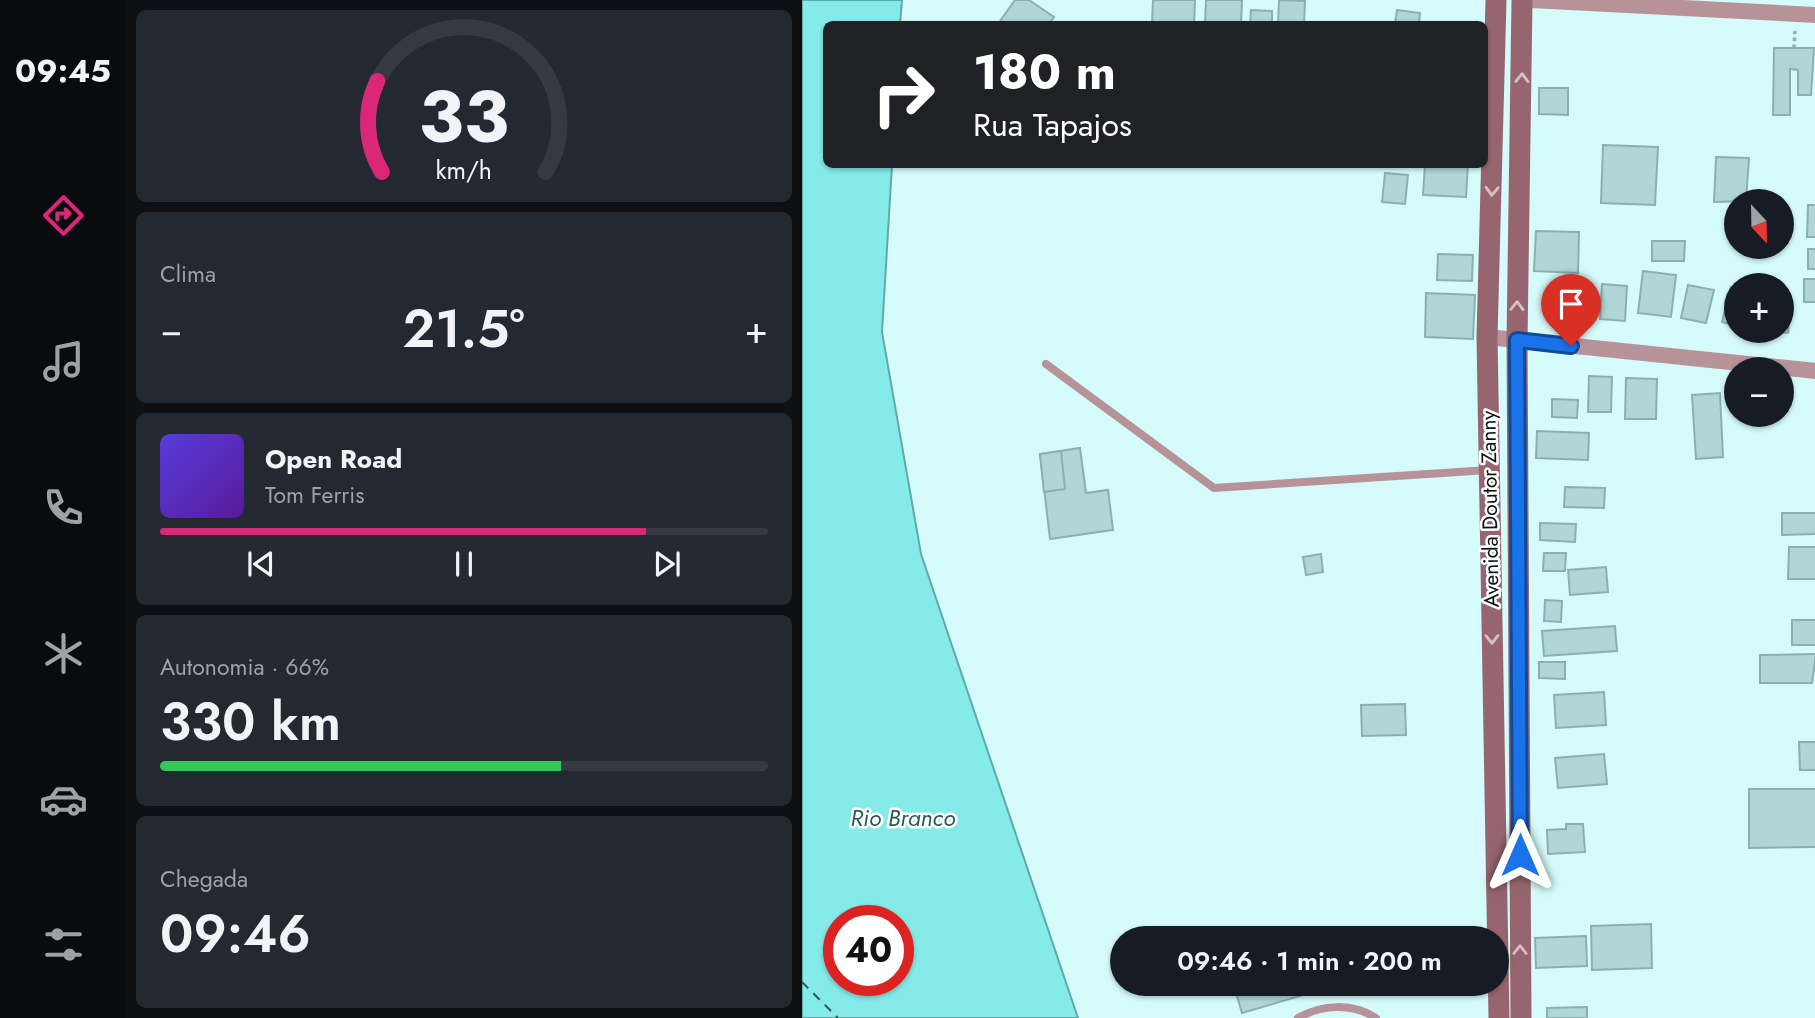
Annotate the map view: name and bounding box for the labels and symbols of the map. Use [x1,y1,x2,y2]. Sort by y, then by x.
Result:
one-way arrow [1514,73,1530,83]
one-way arrow [1484,186,1500,196]
north arrow [1724,189,1794,259]
pin [1541,274,1601,346]
one-way arrow [1510,300,1525,311]
street label: Avenida Doutor Zanny [1473,410,1507,608]
one-way arrow [1484,634,1500,644]
water label: Rio Branco [851,801,956,835]
position arrow [1483,818,1557,892]
speed limit sign: 40 [823,905,914,996]
one-way arrow [1512,944,1528,955]

